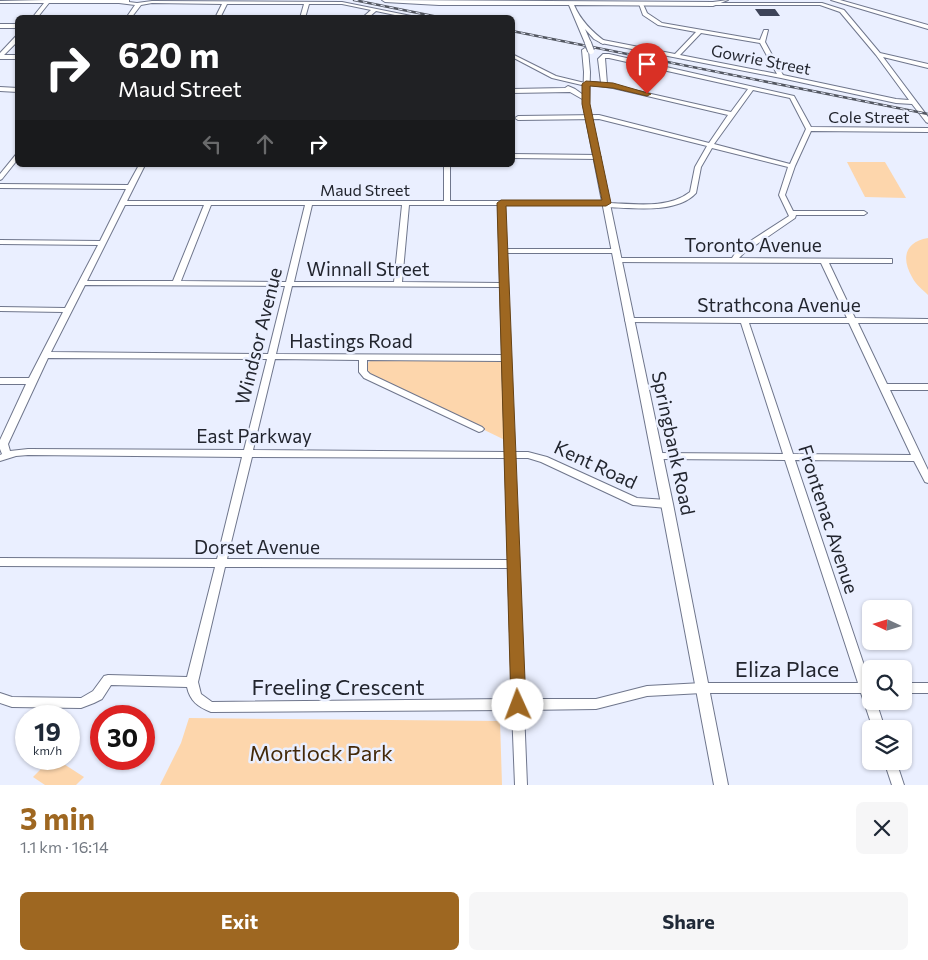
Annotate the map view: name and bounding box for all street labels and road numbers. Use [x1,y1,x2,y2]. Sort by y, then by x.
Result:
street label: Gowrie Street [710,40,813,78]
street label: Cole Street [828,107,910,126]
street label: Maud Street [320,180,410,199]
street label: Toronto Avenue [684,233,822,256]
street label: Winnall Street [307,257,430,280]
street label: Windsor Avenue [230,265,286,407]
street label: Strathcona Avenue [697,293,861,316]
street label: Hastings Road [289,329,413,352]
street label: Springbank Road [648,369,700,517]
street label: East Parkway [196,424,312,447]
street label: Kent Road [551,435,641,493]
street label: Frontenac Avenue [794,442,864,596]
street label: Dorset Avenue [194,535,320,558]
street label: Eliza Place [735,655,839,682]
street label: Freeling Crescent [251,673,425,700]

